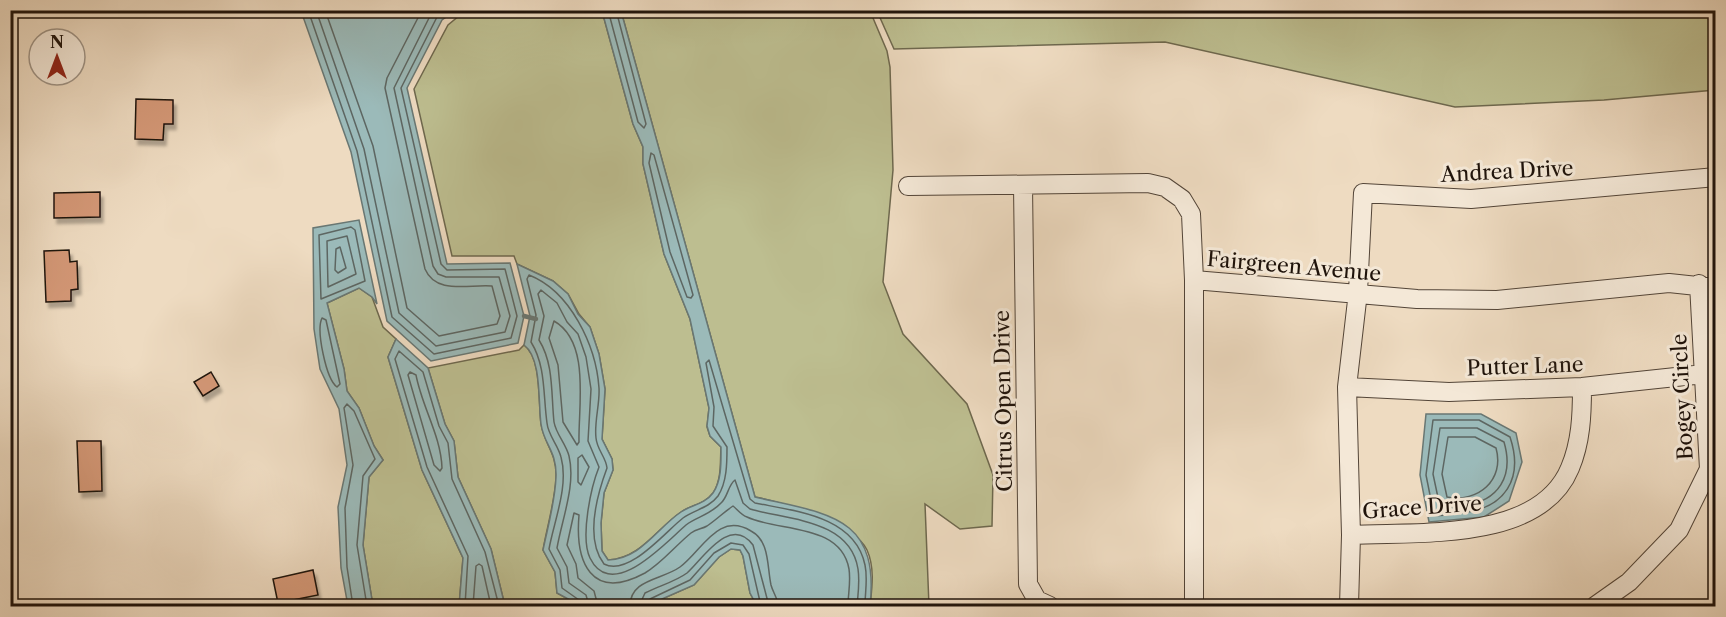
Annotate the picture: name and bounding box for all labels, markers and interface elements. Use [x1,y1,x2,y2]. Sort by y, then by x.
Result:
north arrow [27,27,87,87]
text: N [50,32,64,52]
street label: Andrea Drive [1439,155,1574,187]
street label: Fairgreen Avenue [1206,246,1382,286]
street label: Citrus Open Drive [989,310,1017,492]
street label: Bogey Circle [1666,333,1698,461]
street label: Putter Lane [1466,351,1584,381]
street label: Grace Drive [1361,490,1483,524]

